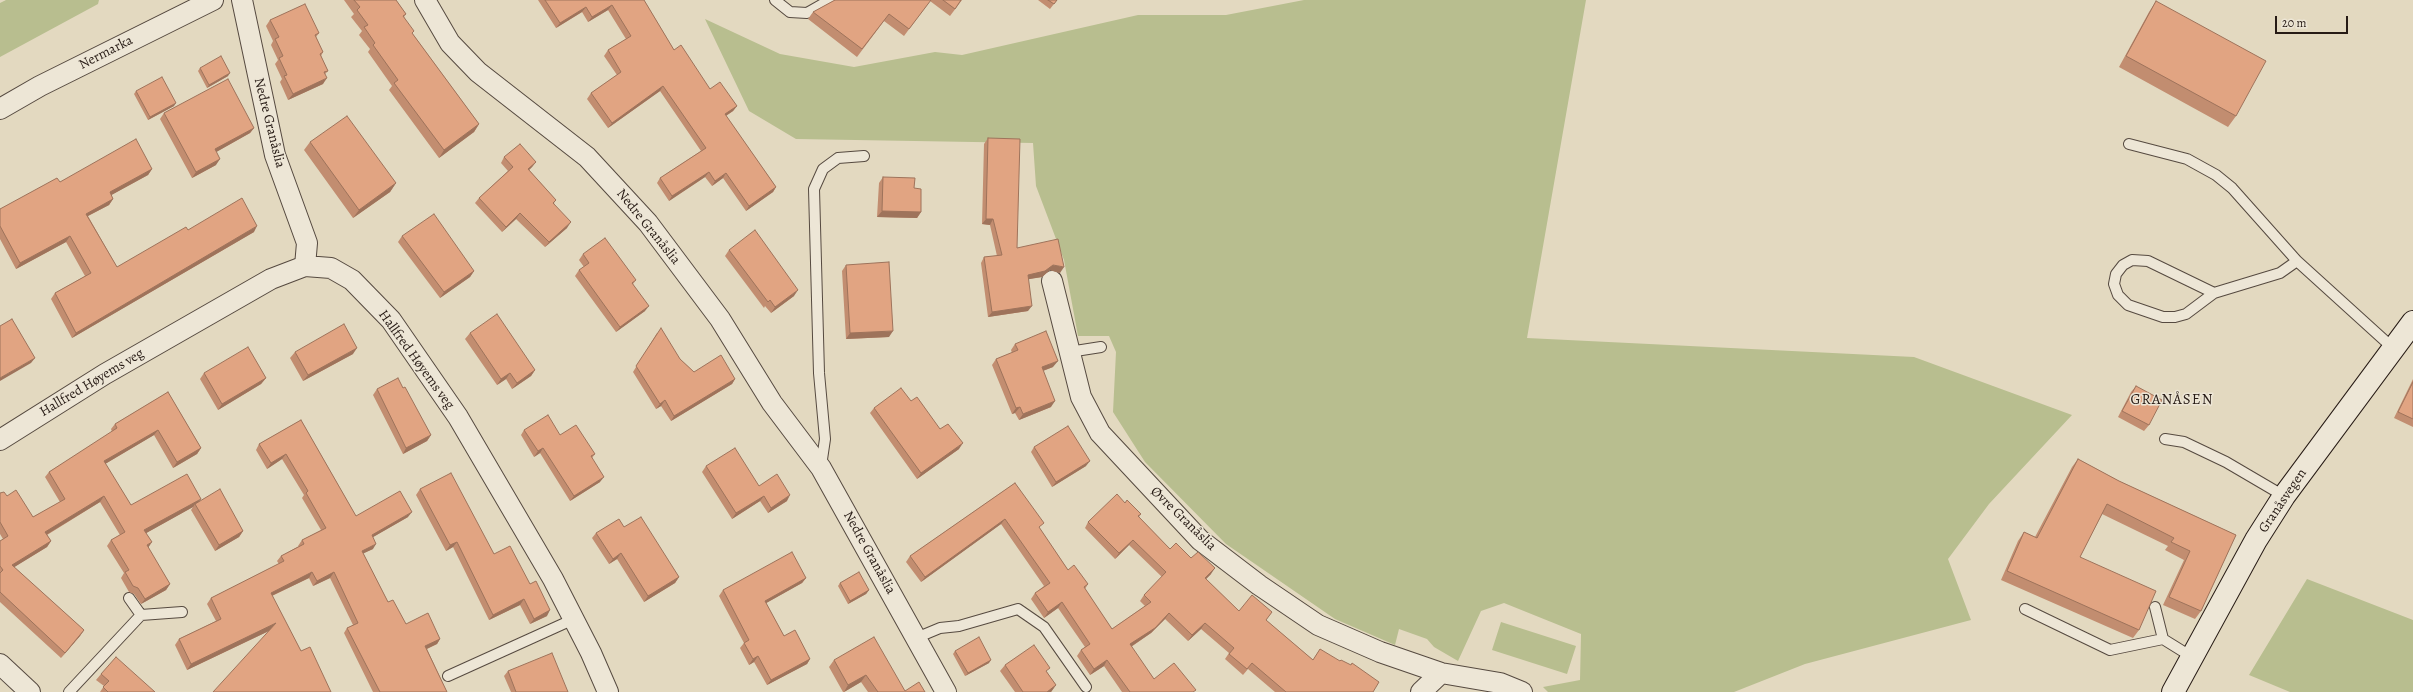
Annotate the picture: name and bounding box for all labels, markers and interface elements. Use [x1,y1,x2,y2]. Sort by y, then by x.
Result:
scale bar [2277,8,2350,34]
text: 20 m [2282,15,2306,31]
street label: Nermarka [76,32,136,74]
street label: Nedre Granåslia [250,76,288,170]
street label: Nedre Granåslia [612,186,684,268]
street label: Hallfred Høyems veg [374,307,458,413]
street label: Hallfred Høyems veg [37,345,147,421]
district label: GRANÅSEN [2131,391,2213,409]
street label: Granåsvegen [2255,466,2311,536]
street label: Øvre Granåslia [1147,483,1219,555]
street label: Nedre Granåslia [839,509,899,597]

